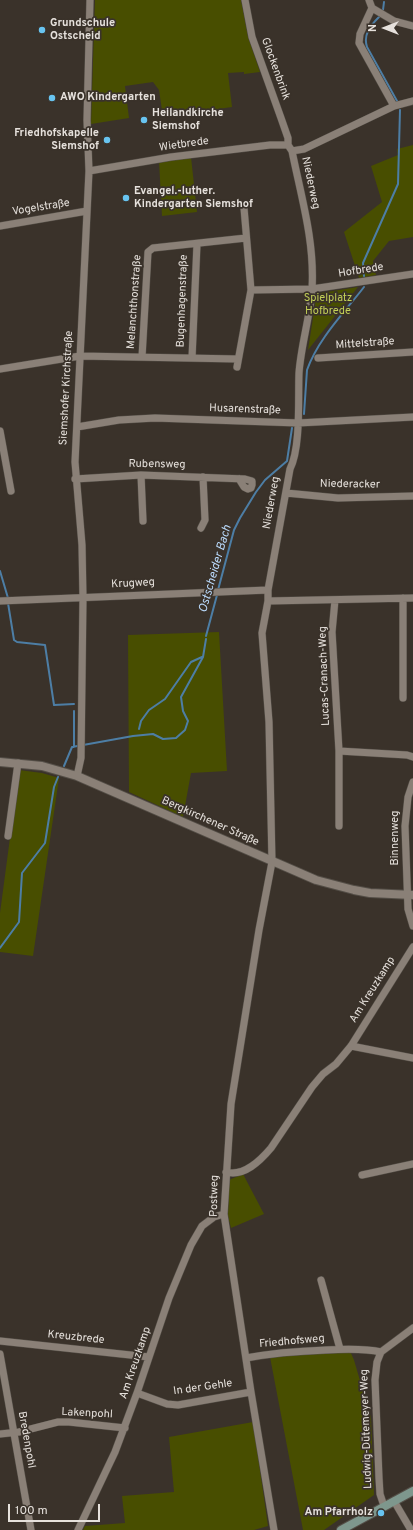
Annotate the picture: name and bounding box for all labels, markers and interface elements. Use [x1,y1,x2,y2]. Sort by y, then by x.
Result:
north arrow [365,8,405,48]
place label: Grundschule Ostscheid [50,17,115,43]
text: N [366,24,380,32]
marker: Grundschule Ostscheid [37,25,47,35]
street label: Glockenbrink [258,36,292,102]
place label: AWO Kindergarten [60,91,156,105]
marker: AWO Kindergarten [47,93,57,103]
place label: Heilandkirche Siemshof [152,107,224,133]
marker: Heilandkirche Siemshof [139,115,149,125]
place label: Friedhofskapelle Siemshof [14,127,99,153]
marker: Friedhofskapelle Siemshof [102,135,112,145]
street label: Wietbrede [158,135,210,155]
street label: Niederweg [298,156,322,210]
place label: Evangel.-luther. Kindergarten Siemshof [134,185,253,211]
marker: Evangel.-luther. Kindergarten Siemshof [121,193,131,203]
street label: Vogelstraße [11,197,71,219]
street label: Melanchthonstraße [125,254,145,350]
street label: Bugenhagenstraße [175,254,191,348]
street label: Hofbrede [337,261,385,281]
park label: Spielplatz Hofbrede [304,292,352,318]
street label: Siemshofer Kirchstraße [57,330,77,446]
street label: Mittelstraße [335,335,395,353]
street label: Husarenstraße [209,402,281,418]
street label: Rubensweg [128,458,186,472]
street label: Niederweg [261,476,283,530]
street label: Niederacker [320,478,380,492]
water label: Ostscheider Bach [197,523,235,615]
street label: Krugweg [111,576,155,592]
street label: Lucas-Cranach-Weg [317,626,333,726]
street label: Bergkirchener Straße [159,795,261,849]
street label: Binnenweg [389,811,403,865]
street label: Am Kreuzkamp [347,955,399,1025]
street label: Postweg [208,1175,222,1217]
street label: Am Kreuzkamp [117,1325,155,1401]
street label: Kreuzbrede [47,1328,105,1348]
street label: Friedhofsweg [259,1333,325,1351]
street label: Ludwig-Dütemeyer-Weg [358,1369,376,1489]
street label: In der Gehle [173,1377,233,1399]
street label: Lakenpohl [61,1406,113,1422]
street label: Bredenpohl [15,1411,37,1469]
scale bar [10,1496,102,1522]
text: 100 m [15,1503,48,1519]
place label: Am Pfarrholz [305,1506,373,1520]
marker: Am Pfarrholz [376,1508,386,1518]

